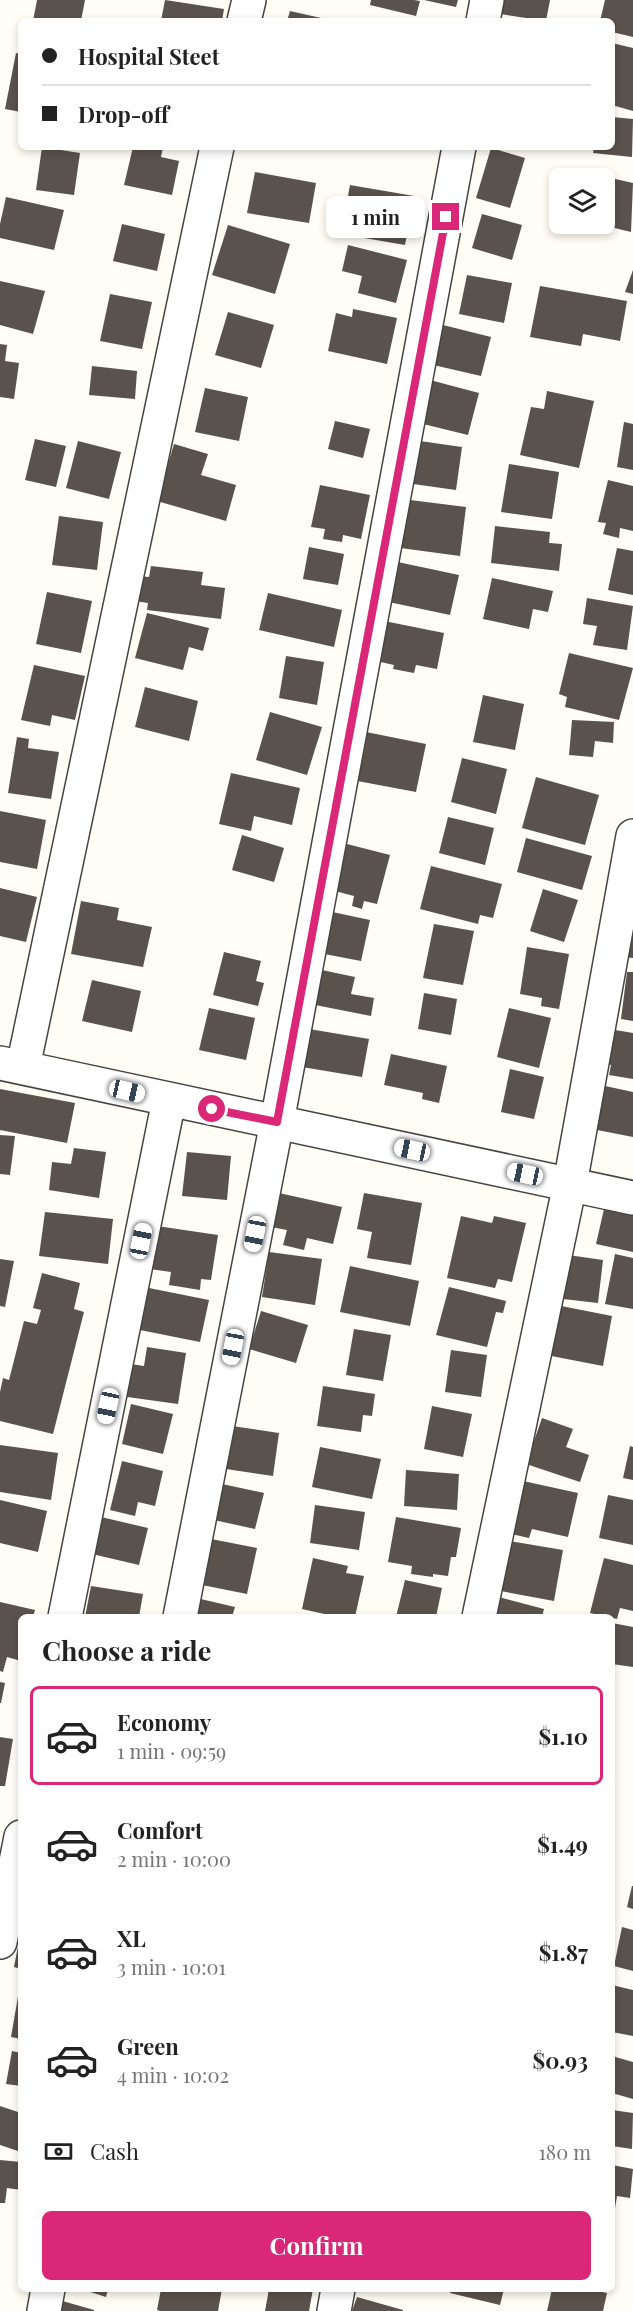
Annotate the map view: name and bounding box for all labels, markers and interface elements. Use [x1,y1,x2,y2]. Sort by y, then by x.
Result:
text: Hospital Steet [78,41,219,71]
text: Drop-off [78,99,169,129]
map controls [549,168,615,234]
button: layers [549,168,615,234]
callout: 1 min [326,196,425,238]
text: 1 min [351,203,400,230]
route end [432,203,459,230]
car [107,1078,147,1104]
route start [198,1095,225,1122]
car [393,1137,431,1163]
car [506,1161,544,1187]
car [243,1215,267,1253]
car [129,1222,153,1260]
car [221,1328,245,1366]
car [95,1387,121,1425]
text: Choose a ride [42,1632,211,1668]
text: Economy [117,1707,211,1737]
icon: car [45,1709,99,1763]
text: $1.10 [538,1721,588,1751]
text: 1 min · 09:59 [117,1737,226,1764]
text: Comfort [117,1815,203,1845]
icon: car [45,1817,99,1871]
text: $1.49 [537,1829,588,1859]
text: 2 min · 10:00 [117,1845,231,1872]
text: XL [117,1923,146,1953]
icon: car [45,1925,99,1979]
text: $1.87 [539,1937,588,1967]
text: 3 min · 10:01 [117,1953,226,1980]
text: Green [117,2031,179,2061]
icon: car [45,2033,99,2087]
text: $0.93 [533,2045,588,2075]
text: 4 min · 10:02 [117,2061,229,2088]
icon: cash [42,2135,75,2168]
text: Cash [90,2136,139,2166]
text: 180 m [538,2138,591,2165]
button: Confirm [42,2211,591,2280]

